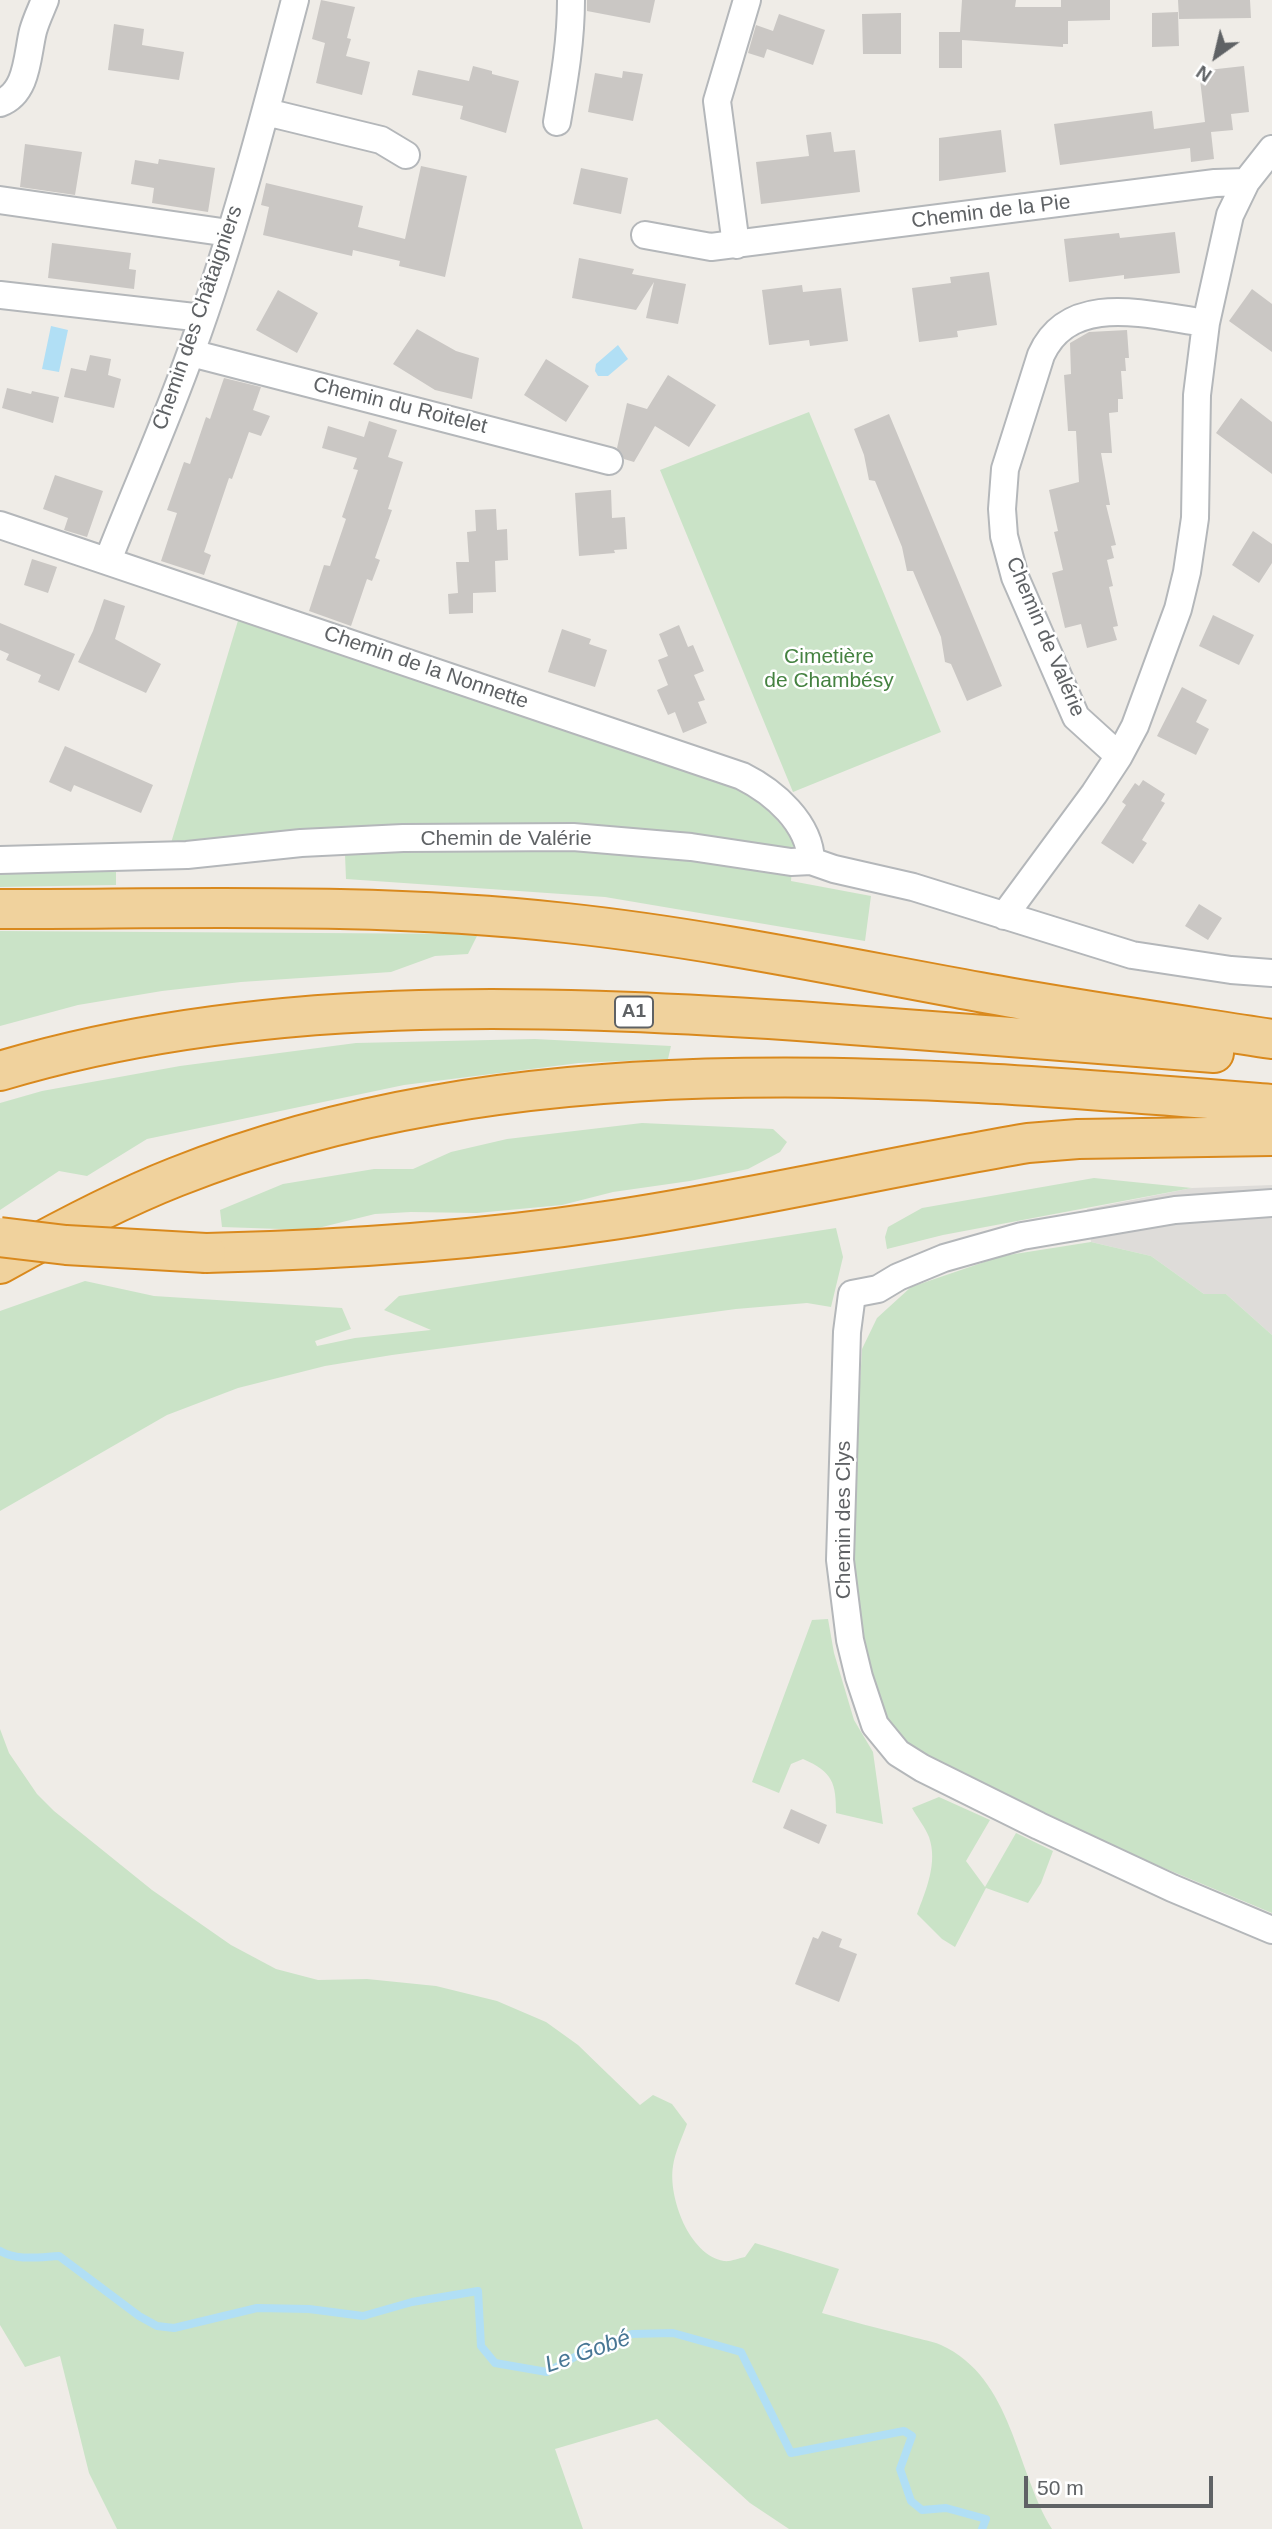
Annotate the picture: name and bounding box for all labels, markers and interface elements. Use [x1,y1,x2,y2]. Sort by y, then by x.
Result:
north arrow [1181,21,1251,91]
text: N [1192,61,1216,86]
street label: Chemin de la Pie [910,190,1072,234]
street label: Chemin des Châtaigniers [148,202,248,434]
street label: Chemin du Roitelet [310,372,490,440]
street label: Chemin de Valérie [1000,553,1090,721]
street label: Chemin de la Nonnette [320,621,532,715]
park label: Cimetière de Chambésy [764,644,894,694]
street label: Chemin de Valérie [420,826,592,852]
road number: A1 [615,996,653,1028]
street label: Chemin des Clys [831,1441,857,1599]
water label: Le Gobé [542,2325,634,2379]
scale bar [1027,2462,1216,2506]
text: 50 m [1037,2476,1084,2499]

